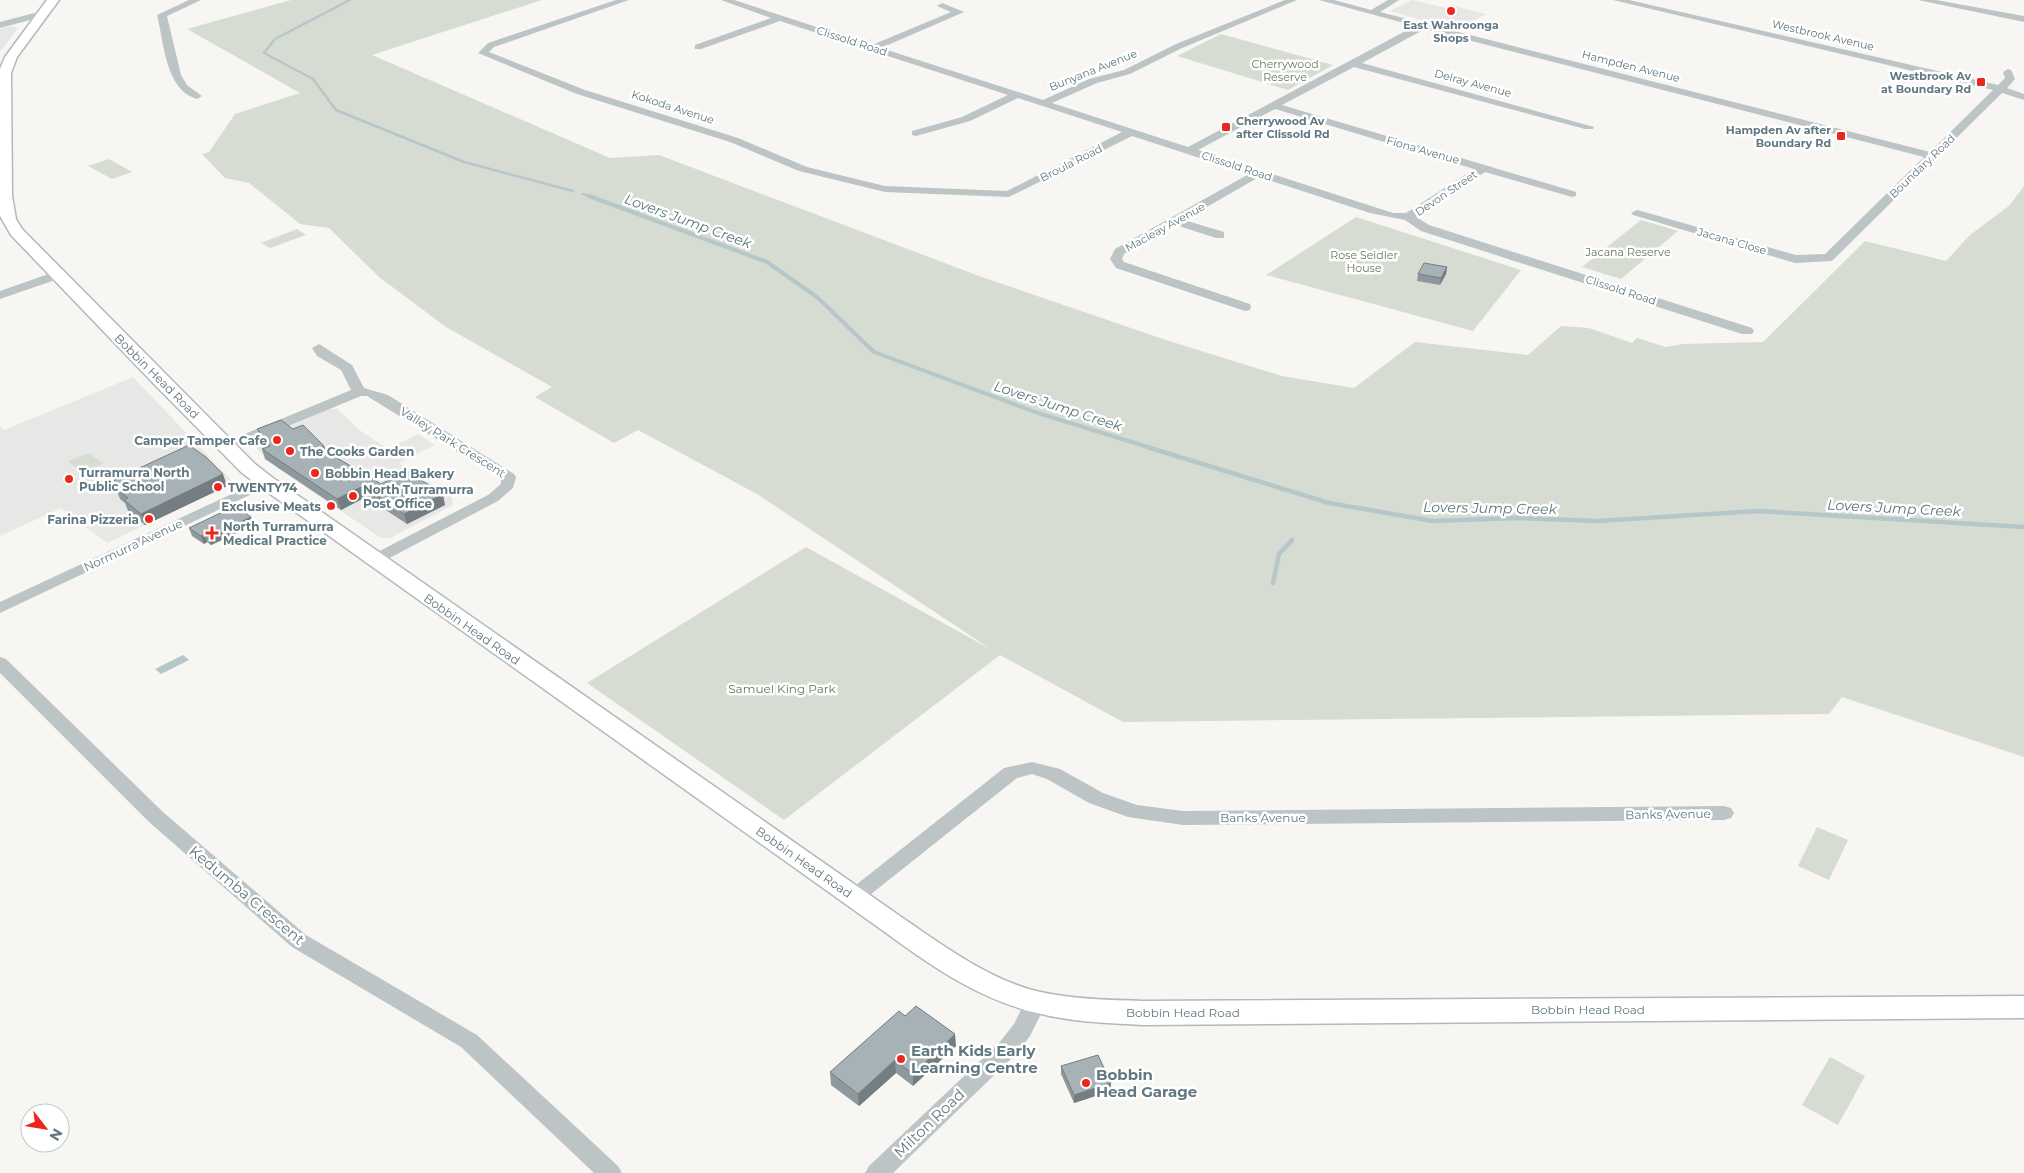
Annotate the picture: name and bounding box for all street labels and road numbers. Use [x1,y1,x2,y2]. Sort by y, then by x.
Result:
street label: Westbrook Avenue [1770,16,1876,54]
street label: Clissold Road [815,23,889,59]
street label: Bunyana Avenue [1047,46,1139,94]
street label: Hampden Avenue [1581,47,1682,85]
street label: Delray Avenue [1433,66,1513,100]
street label: Kokoda Avenue [630,87,716,127]
street label: Boundary Road [1886,131,1958,201]
street label: Fiona Avenue [1385,133,1461,167]
street label: Broula Road [1038,141,1104,185]
street label: Clissold Road [1200,148,1274,184]
street label: Devon Street [1412,167,1480,219]
street label: Macleay Avenue [1123,199,1208,255]
street label: Jacana Close [1695,224,1768,258]
street label: Clissold Road [1584,272,1658,308]
street label: Bobbin Head Road [111,330,203,422]
street label: Valley Park Crescent [397,403,509,481]
street label: Normurra Avenue [81,516,185,574]
street label: Bobbin Head Road [421,590,523,668]
street label: Banks Avenue [1625,806,1711,822]
street label: Banks Avenue [1220,810,1306,825]
street label: Bobbin Head Road [753,823,855,901]
street label: Kedumba Crescent [185,841,309,949]
street label: Bobbin Head Road [1531,1002,1645,1017]
street label: Bobbin Head Road [1126,1005,1240,1020]
street label: Milton Road [890,1085,968,1161]

